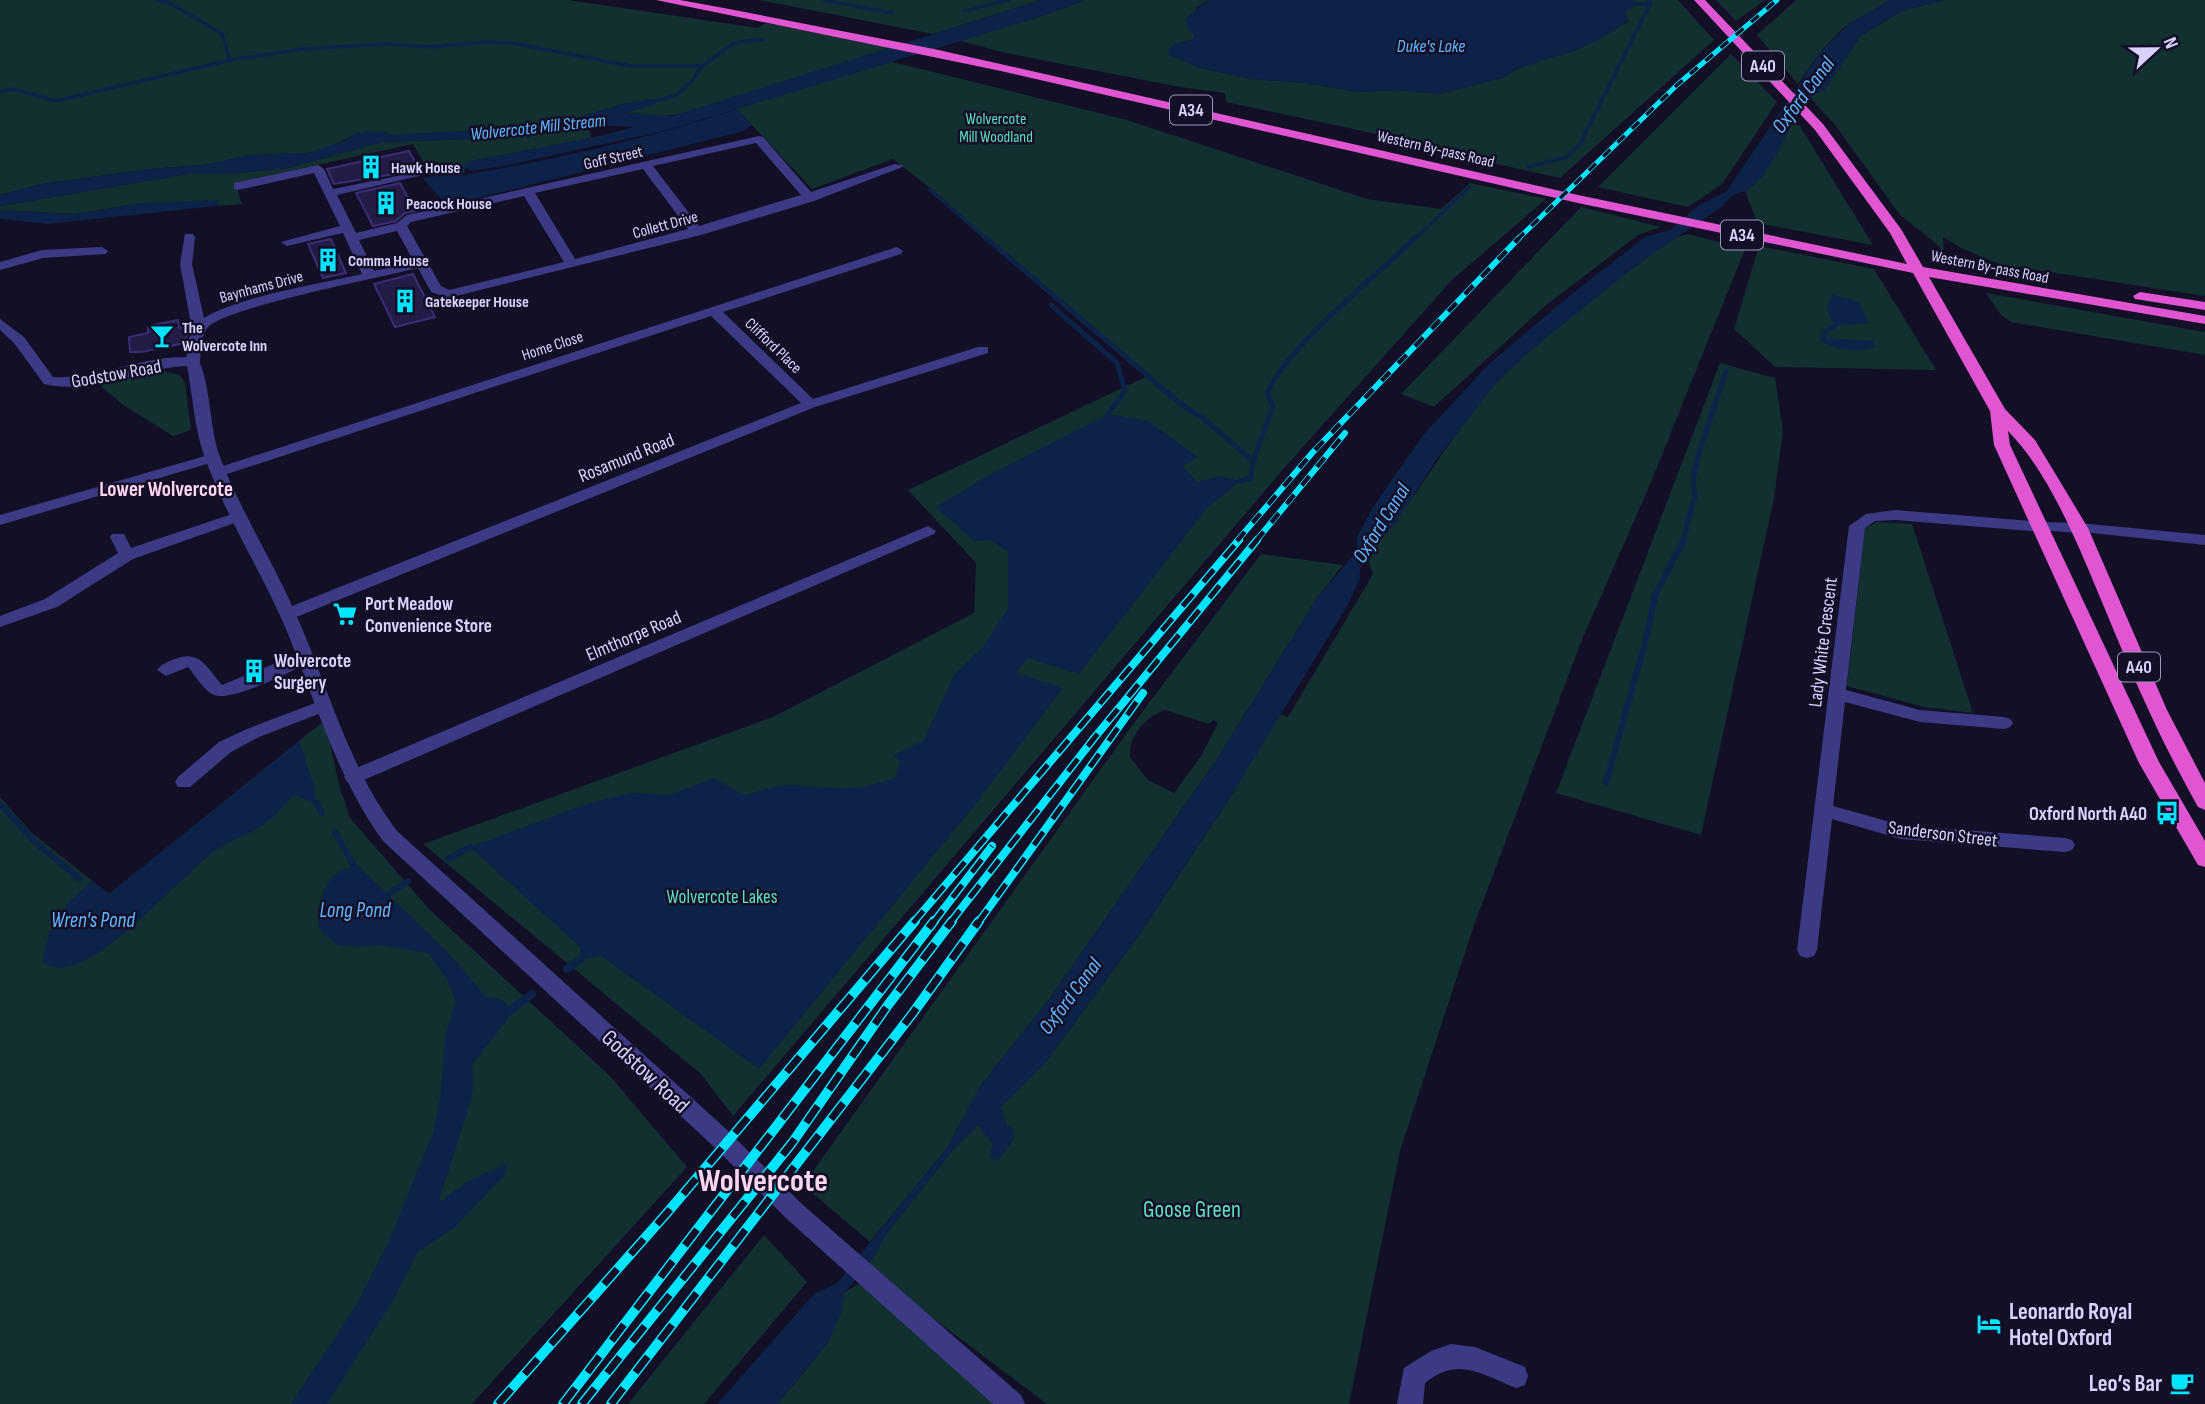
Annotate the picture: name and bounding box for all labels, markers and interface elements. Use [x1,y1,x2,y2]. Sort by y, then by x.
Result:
north arrow [2121,14,2191,84]
text: N [2158,34,2183,52]
water label: Duke's Lake [1397,36,1465,57]
water label: Oxford Canal [1767,51,1841,138]
road number: A40 [1742,52,1784,80]
road number: A34 [1170,96,1212,124]
water label: Wolvercote Mill Stream [469,110,607,145]
park label: Wolvercote Mill Woodland [959,110,1033,147]
street label: Western By-pass Road [1375,127,1496,172]
street label: Goff Street [582,142,645,174]
building icon: Hawk House [357,153,385,181]
place label: Hawk House [391,159,461,178]
building icon: Peacock House [372,189,400,217]
place label: Peacock House [406,195,492,214]
street label: Collett Drive [631,208,700,243]
road number: A34 [1721,220,1763,249]
building icon: Comma House [314,246,342,274]
street label: Western By-pass Road [1929,247,2050,288]
place label: Comma House [348,252,429,271]
street label: Baynhams Drive [218,267,305,308]
building icon: Gatekeeper House [391,287,419,315]
place label: Gatekeeper House [425,293,529,312]
street label: Clifford Place [741,314,805,378]
place label: The Wolvercote Inn [182,319,267,356]
bar icon: The Wolvercote Inn [148,322,176,350]
street label: Home Close [519,328,586,365]
street label: Godstow Road [69,355,163,394]
street label: Rosamund Road [575,429,678,488]
district label: Lower Wolvercote [99,477,233,502]
water label: Oxford Canal [1347,478,1416,568]
street label: Lady White Crescent [1804,576,1843,709]
place label: Port Meadow Convenience Store [365,593,492,638]
supermarket icon: Port Meadow Convenience Store [331,600,359,628]
street label: Elmthorpe Road [583,606,685,667]
place label: Wolvercote Surgery [274,650,351,695]
road number: A40 [2118,652,2160,682]
building icon: Wolvercote Surgery [240,657,268,685]
bus stop icon: Oxford North A40 [2153,799,2181,827]
place label: Oxford North A40 [2029,803,2147,826]
street label: Sanderson Street [1887,816,1999,853]
park label: Wolvercote Lakes [667,886,778,909]
water label: Long Pond [319,898,392,923]
water label: Wren's Pond [51,908,136,933]
water label: Oxford Canal [1034,952,1108,1039]
street label: Godstow Road [596,1024,695,1120]
district label: Wolvercote [698,1162,828,1201]
park label: Goose Green [1143,1196,1241,1224]
place label: Leonardo Royal Hotel Oxford [2009,1298,2132,1352]
hotel icon: Leonardo Royal Hotel Oxford [1975,1310,2003,1338]
cafe icon: Leo’s Bar [2168,1369,2196,1397]
place label: Leo’s Bar [2089,1370,2162,1398]

